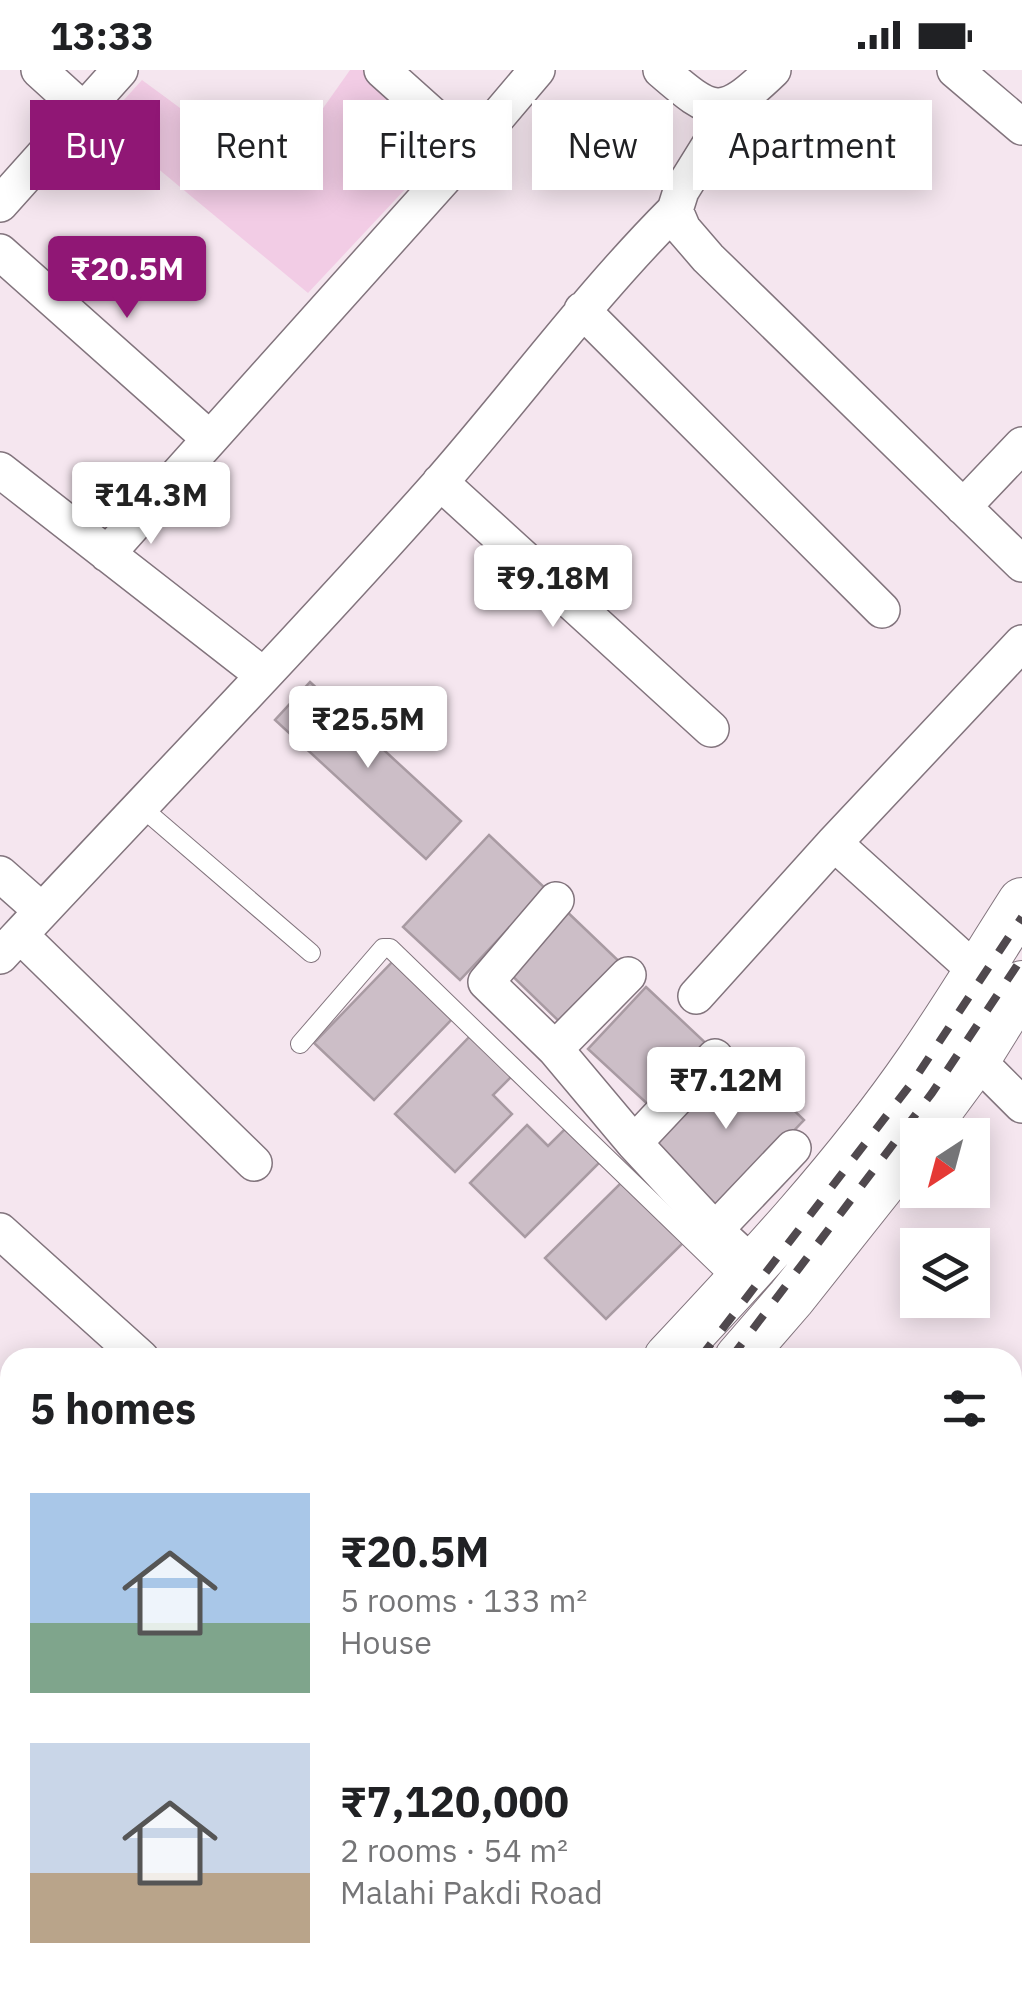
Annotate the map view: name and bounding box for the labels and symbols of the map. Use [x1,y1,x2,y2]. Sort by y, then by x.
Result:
pin: ₹20.5M [46,236,208,321]
pin: ₹14.3M [70,462,232,547]
pin: ₹9.18M [472,545,634,630]
pin: ₹25.5M [287,686,449,771]
pin: ₹7.12M [645,1047,807,1132]
north arrow [900,1118,990,1208]

